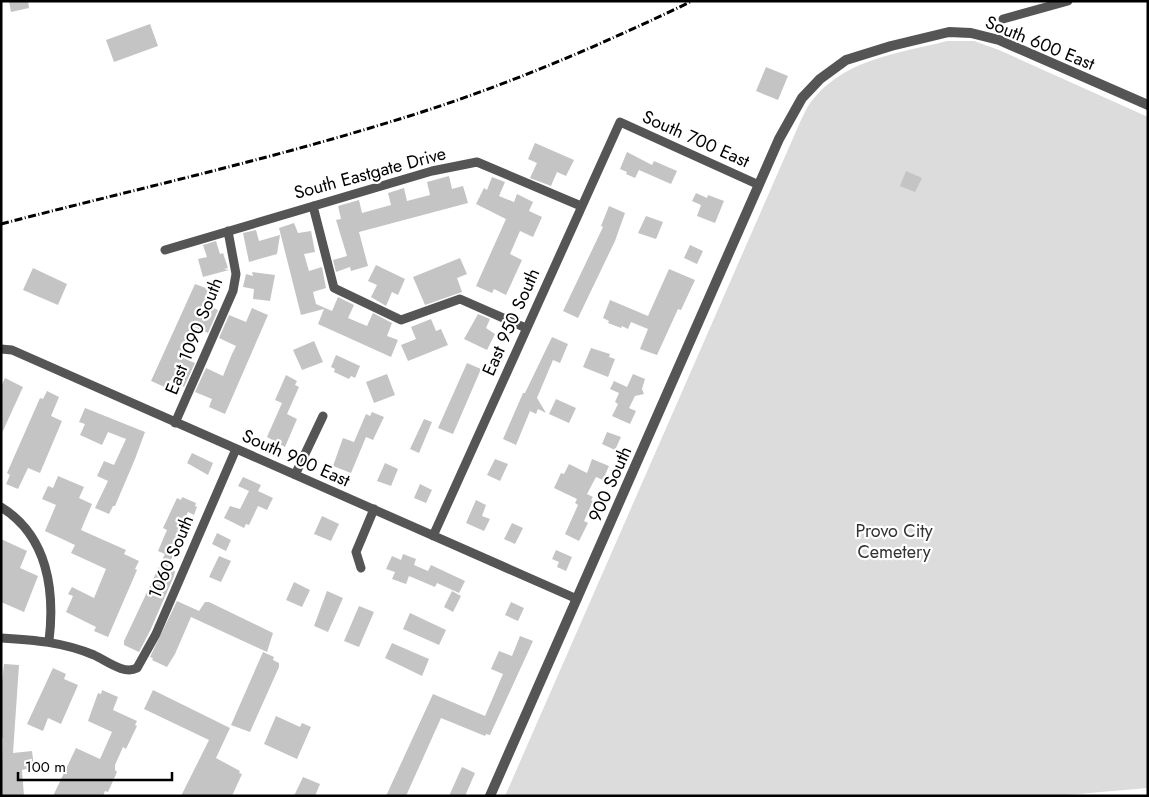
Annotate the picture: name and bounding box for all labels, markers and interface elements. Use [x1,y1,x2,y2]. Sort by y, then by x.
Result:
street label: South 600 East [981,9,1099,77]
street label: South 700 East [638,104,754,175]
street label: South Eastgate Drive [291,140,449,206]
street label: East 950 South [476,264,546,380]
street label: East 1090 South [159,274,229,398]
street label: South 900 East [238,423,355,494]
street label: 900 South [582,442,638,526]
street label: 1060 South [142,511,200,603]
park label: Provo City Cemetery [855,518,933,565]
scale bar [18,750,171,782]
text: 100 m [25,756,66,778]

